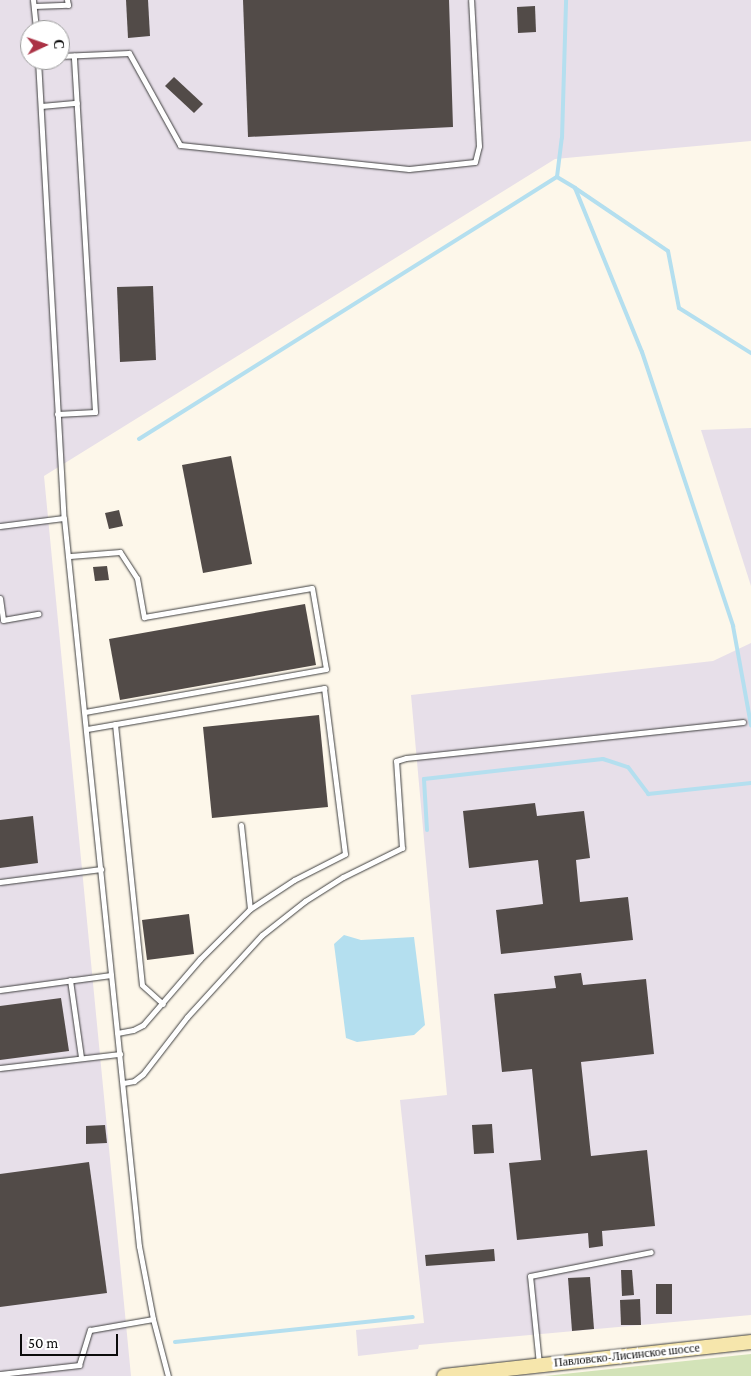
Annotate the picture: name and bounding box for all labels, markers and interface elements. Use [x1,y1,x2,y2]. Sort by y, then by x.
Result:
north arrow [20,20,70,70]
text: С [51,39,67,50]
scale bar [22,1324,120,1356]
text: 50 m [28,1335,58,1351]
street label: Павловско-Лисинское шоссе [553,1341,701,1371]

